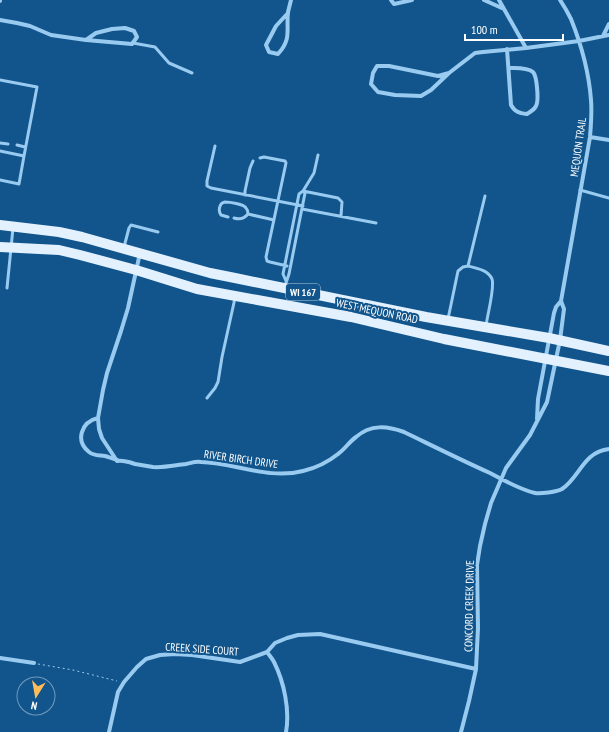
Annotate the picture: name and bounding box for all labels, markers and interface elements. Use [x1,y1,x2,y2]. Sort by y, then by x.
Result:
scale bar [465,16,563,42]
text: 100 m [471,22,498,37]
street label: MEQUON TRAIL [567,116,589,178]
road number: WI 167 [286,284,320,300]
street label: WEST MEQUON ROAD [335,295,419,327]
street label: RIVER BIRCH DRIVE [203,447,279,471]
street label: CONCORD CREEK DRIVE [461,560,477,652]
street label: CREEK SIDE COURT [165,639,239,659]
north arrow [16,676,56,716]
text: N [30,698,38,713]

